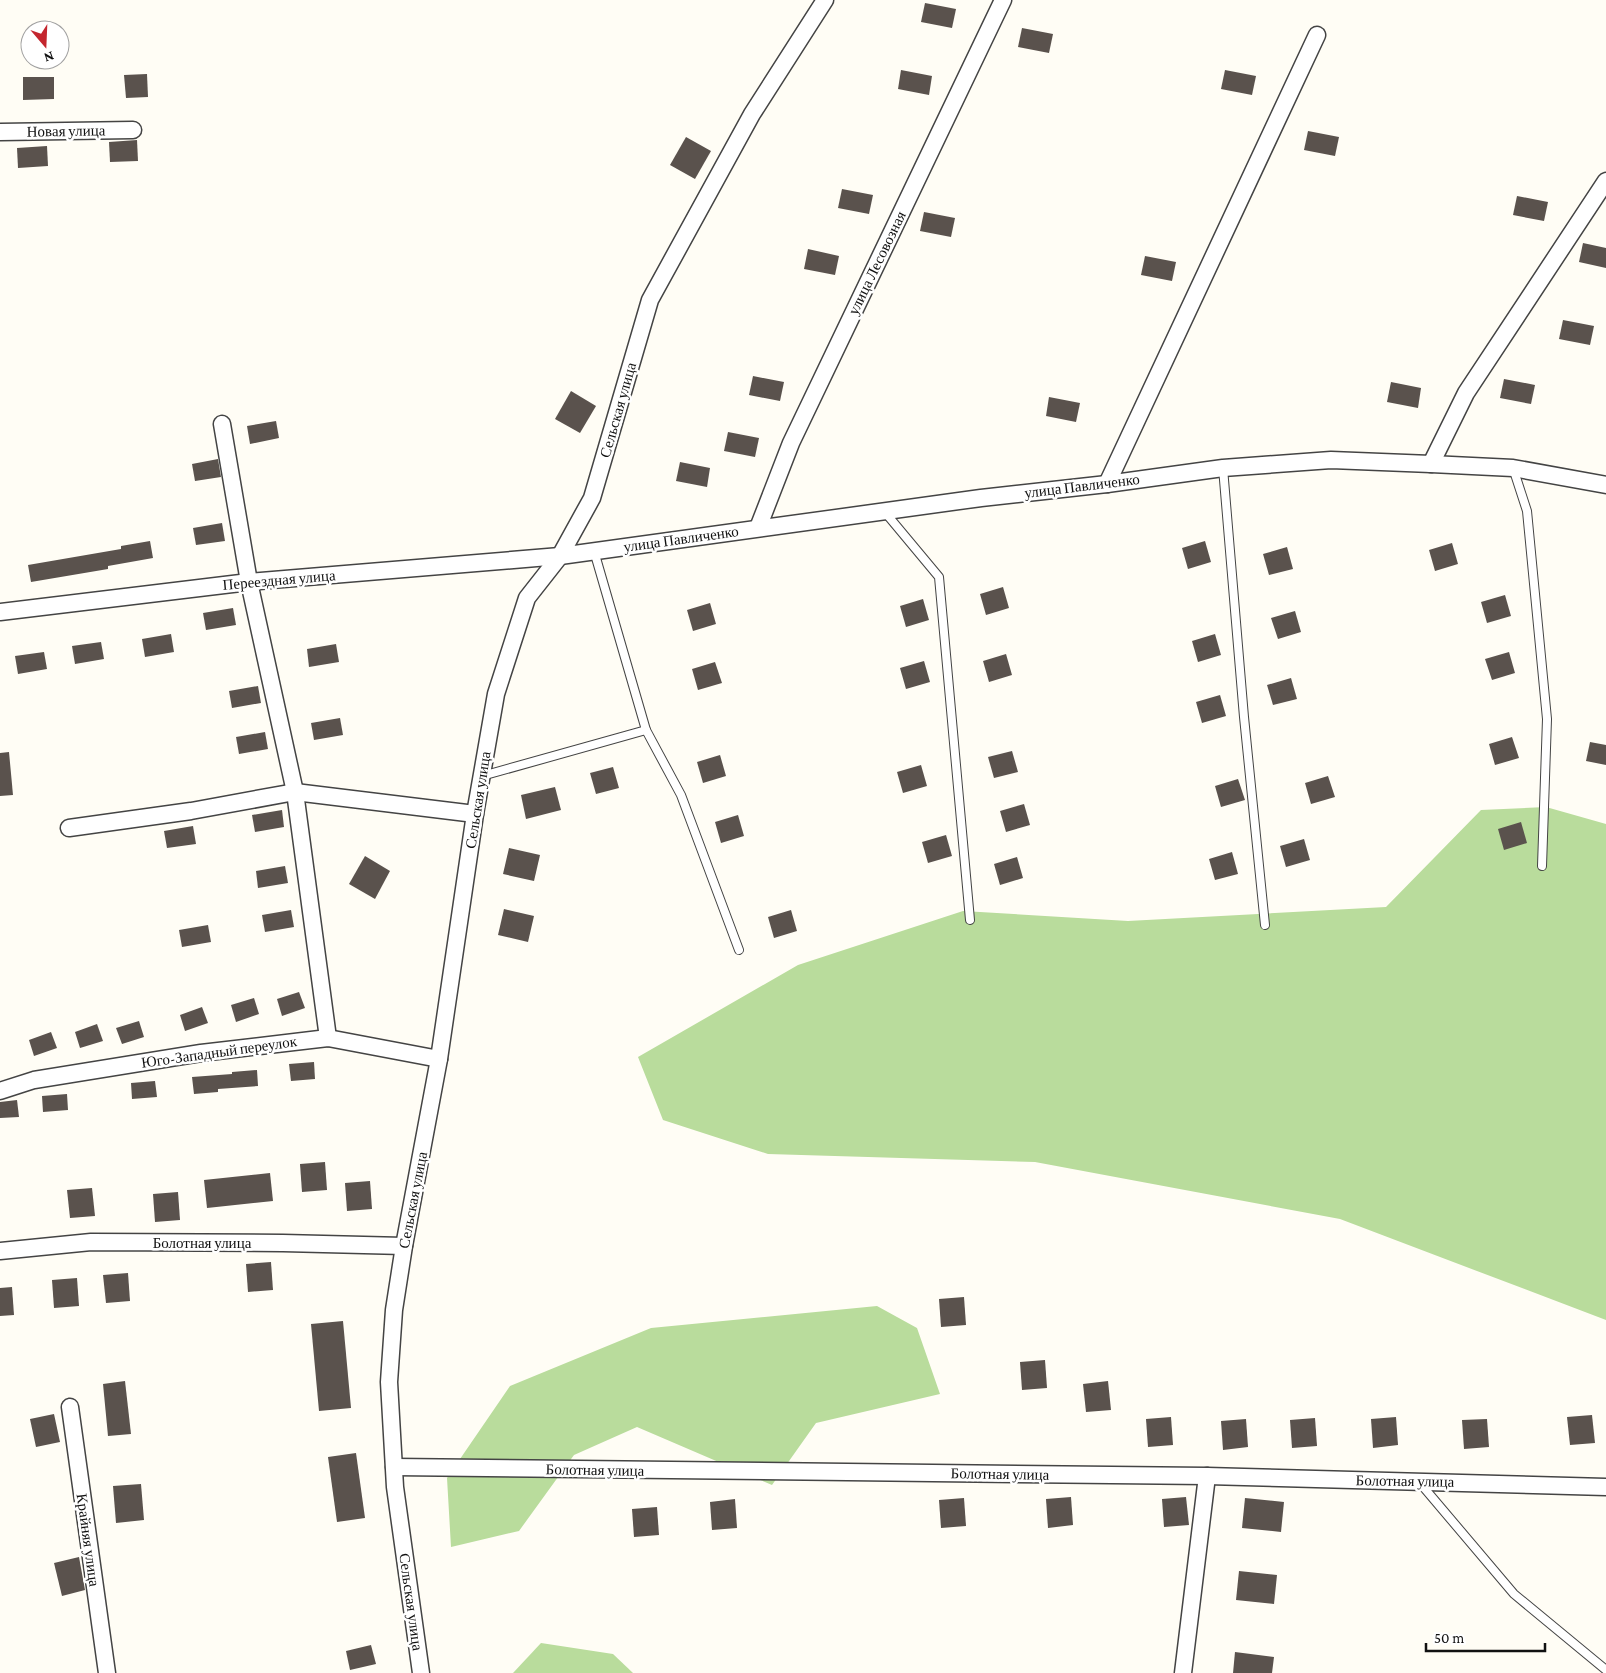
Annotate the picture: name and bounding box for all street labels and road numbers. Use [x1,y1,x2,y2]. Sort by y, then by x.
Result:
street label: Новая улица [27,122,106,140]
street label: улица Лесовозная [845,209,909,317]
street label: Сельская улица [597,360,639,459]
street label: улица Павличенко [1023,471,1141,501]
street label: улица Павличенко [622,523,740,555]
street label: Переездная улица [222,567,336,593]
street label: Сельская улица [462,750,494,850]
street label: Юго-Западный переулок [140,1033,299,1071]
street label: Сельская улица [396,1150,430,1250]
street label: Болотная улица [153,1235,252,1251]
street label: Болотная улица [546,1461,645,1479]
street label: Болотная улица [951,1465,1050,1483]
street label: Болотная улица [1356,1472,1455,1490]
street label: Крайняя улица [74,1492,103,1588]
street label: Сельская улица [396,1552,426,1652]

